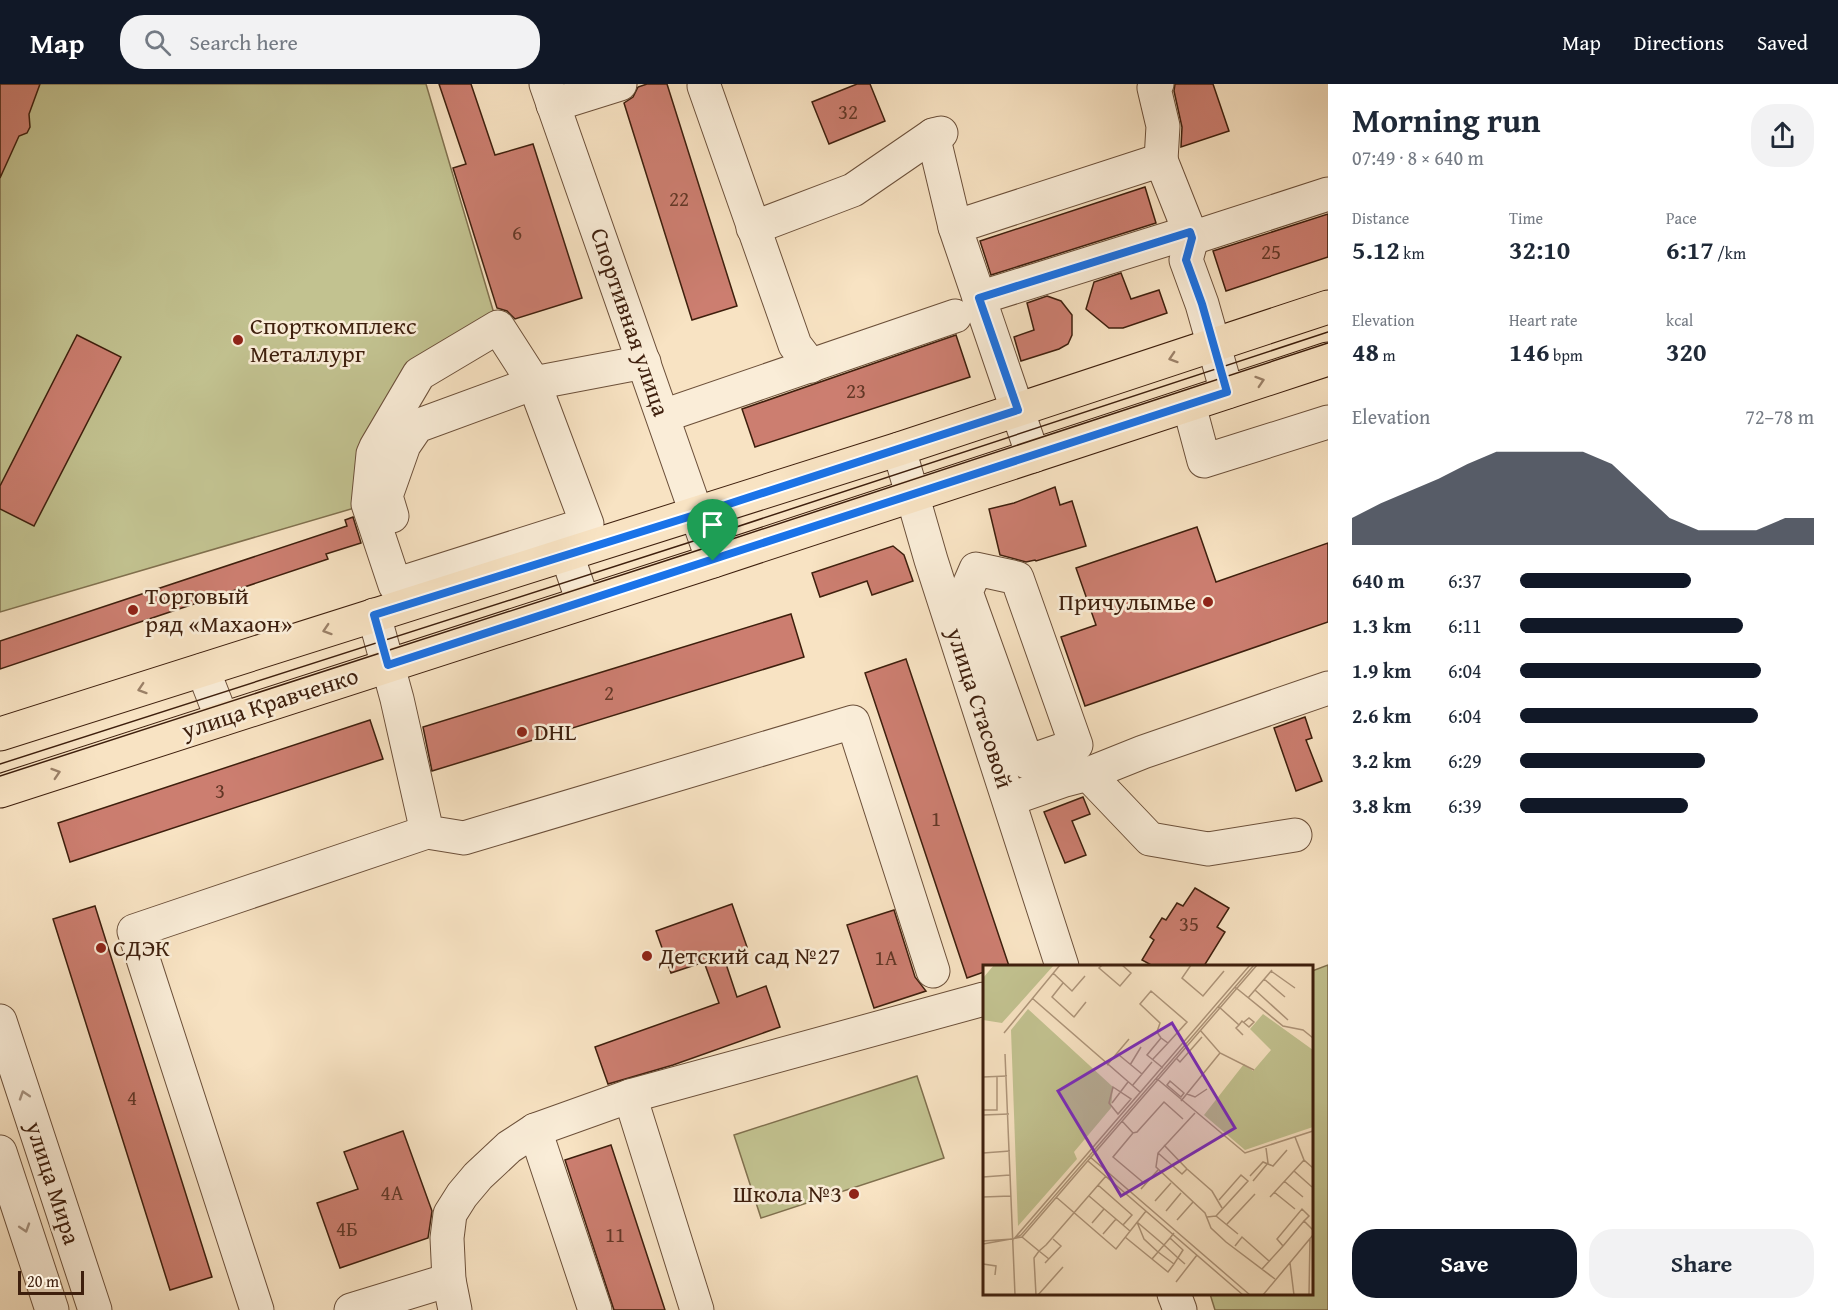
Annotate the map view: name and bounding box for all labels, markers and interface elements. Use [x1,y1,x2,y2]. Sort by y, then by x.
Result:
search box [120,15,540,69]
text: Map [30,22,84,63]
icon: search [141,26,174,59]
text: Search here [189,26,298,58]
text: Map [1562,27,1601,58]
text: Directions [1634,27,1724,58]
text: Saved [1757,27,1808,58]
house number: 32 [838,96,858,127]
text: Morning run [1352,96,1541,144]
button: share [1751,104,1814,167]
text: 07:49 · 8 × 640 m [1352,143,1484,172]
house number: 22 [669,183,689,214]
text: Distance [1352,206,1409,230]
text: Time [1509,206,1543,230]
text: Pace [1666,206,1697,230]
house number: 6 [512,217,522,248]
street label: Спортивная улица [582,223,679,421]
text: 5.12 [1352,230,1400,269]
text: 32:10 [1509,230,1570,269]
text: 6:17 [1666,230,1714,269]
house number: 25 [1261,236,1281,267]
text: km [1400,241,1424,265]
text: /km [1714,241,1746,265]
place label: Спорткомплекс Металлург [250,308,417,371]
text: Elevation [1352,308,1415,332]
text: Heart rate [1509,308,1578,332]
text: kcal [1666,308,1693,332]
text: 48 [1352,332,1379,371]
text: 146 [1509,332,1549,371]
text: 320 [1666,332,1706,371]
marker: Спорткомплекс Металлург [231,333,245,347]
text: m [1379,343,1396,367]
text: bpm [1549,343,1583,367]
one-way arrow [1168,351,1179,364]
house number: 23 [846,375,866,406]
one-way arrow [1254,376,1265,389]
text: Elevation [1352,402,1430,431]
text: 72–78 m [1745,402,1814,431]
pin [687,499,738,561]
icon: arrive [696,508,729,541]
text: 640 m [1352,566,1405,595]
text: 6:37 [1448,566,1482,595]
place label: Торговый ряд «Махаон» [145,578,292,641]
place label: Причулымье [1058,584,1196,619]
marker: Причулымье [1201,595,1215,609]
marker: Торговый ряд «Махаон» [126,603,140,617]
text: 1.3 km [1352,611,1411,640]
text: 6:11 [1448,611,1482,640]
street label: улица Стасовой [938,622,1023,793]
one-way arrow [322,623,333,635]
text: 1.9 km [1352,656,1411,685]
text: 6:04 [1448,656,1482,685]
street label: улица Кравченко [176,657,363,748]
house number: 2 [604,677,614,708]
one-way arrow [137,682,148,694]
text: 2.6 km [1352,701,1411,730]
text: 6:04 [1448,701,1482,730]
place label: DHL [534,714,577,749]
marker: DHL [515,725,529,739]
text: 3.2 km [1352,746,1411,775]
text: 6:29 [1448,746,1482,775]
one-way arrow [50,767,61,780]
house number: 3 [215,775,225,806]
text: 3.8 km [1352,791,1411,820]
text: 6:39 [1448,791,1482,820]
house number: 1 [931,803,941,834]
house number: 35 [1179,908,1199,939]
place label: СДЭК [113,930,170,965]
place label: Детский сад №27 [658,938,840,973]
marker: СДЭК [94,941,108,955]
house number: 1А [875,942,898,973]
marker: Детский сад №27 [640,949,654,963]
inset map [983,965,1313,1295]
house number: 4 [127,1082,137,1113]
one-way arrow [19,1090,31,1101]
street label: улица Мира [17,1116,90,1249]
place label: Школа №3 [733,1176,842,1211]
house number: 4А [381,1177,404,1208]
marker: Школа №3 [847,1187,861,1201]
house number: 4Б [336,1213,358,1244]
house number: 11 [605,1219,625,1250]
one-way arrow [17,1222,30,1233]
button: Save [1352,1229,1577,1298]
button: Share [1589,1229,1814,1298]
scale bar [18,1268,84,1296]
text: 20 m [27,1269,59,1293]

